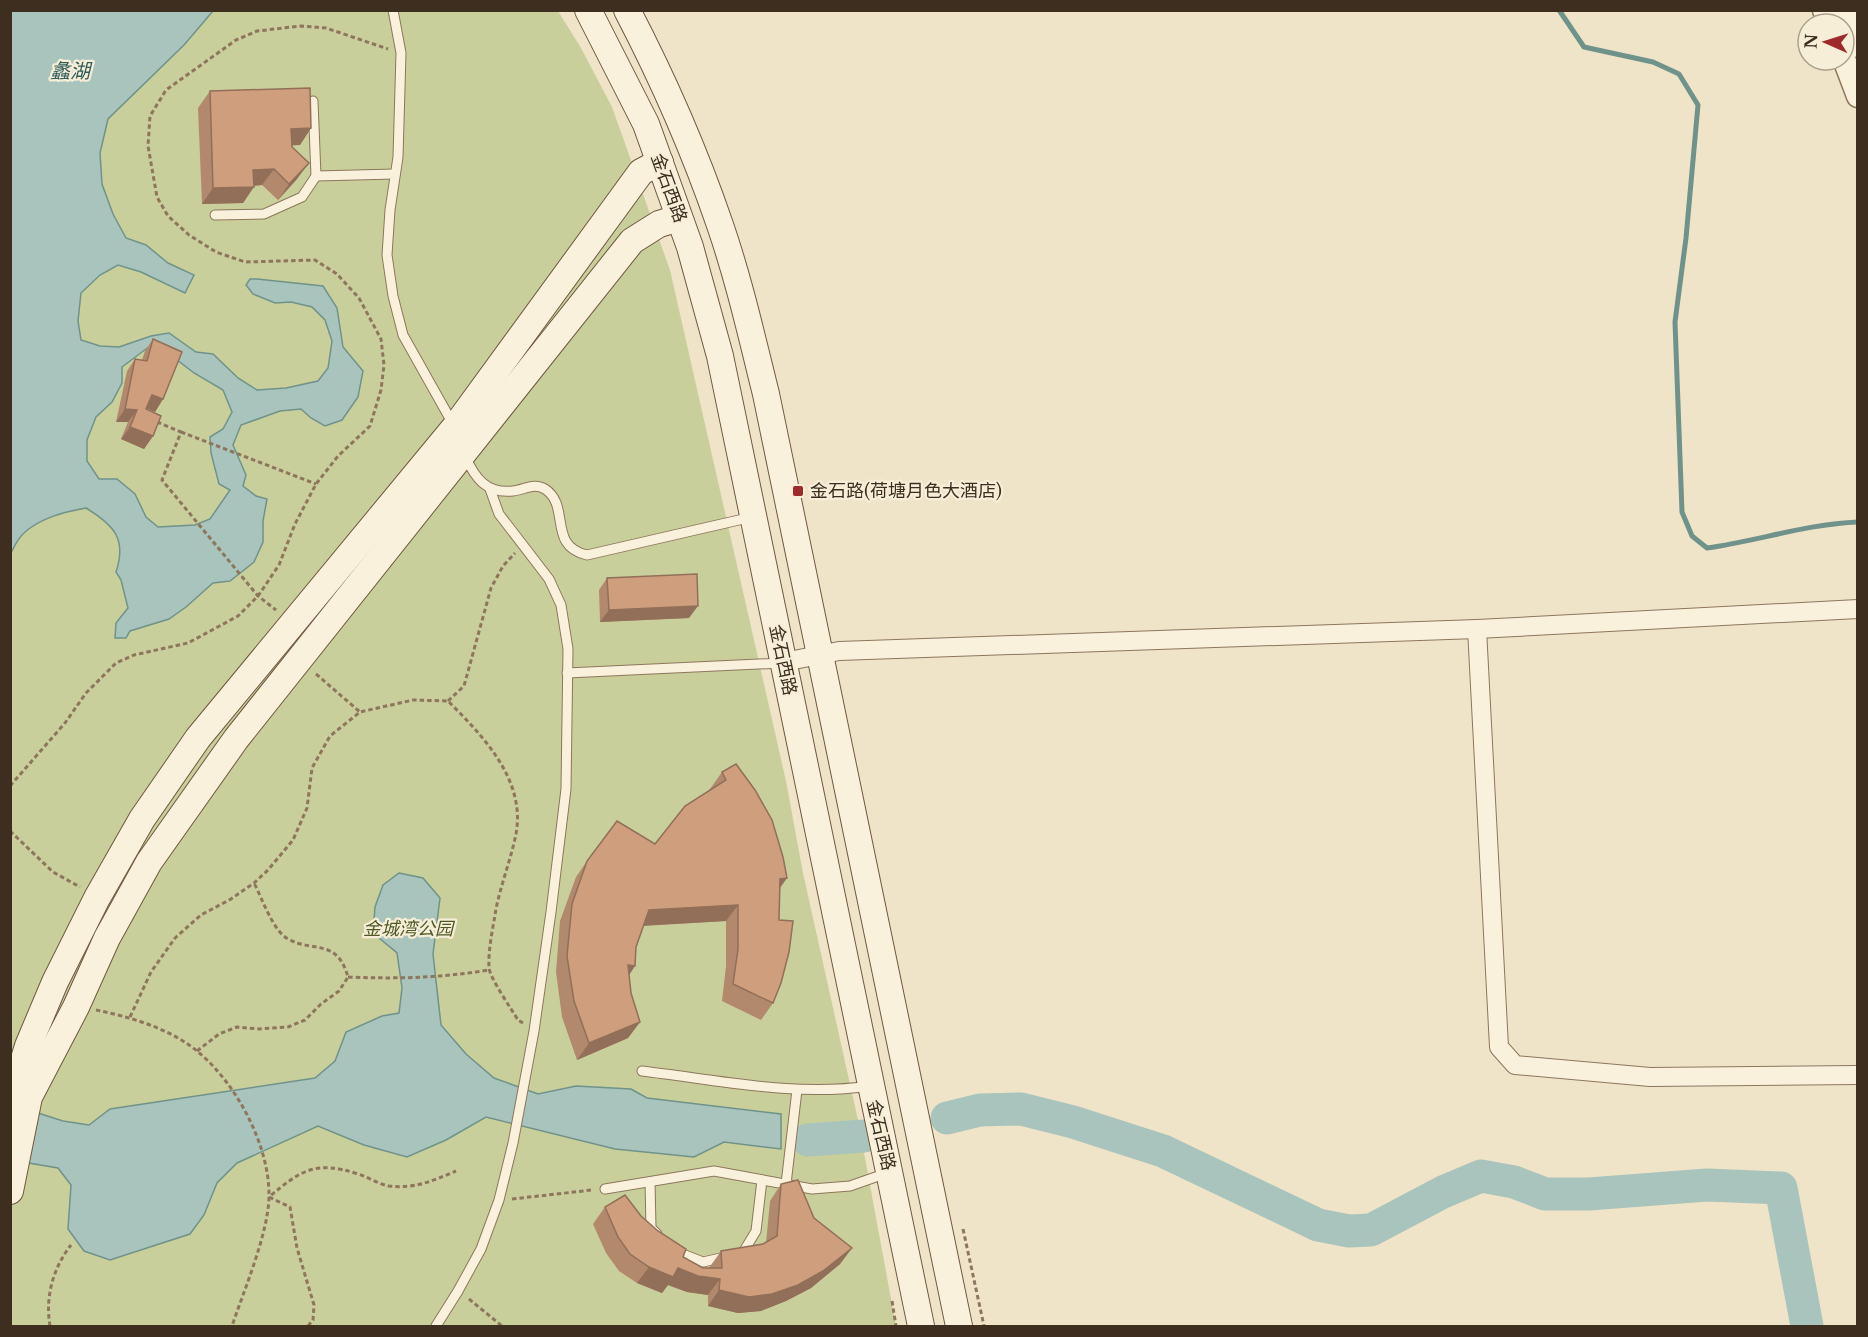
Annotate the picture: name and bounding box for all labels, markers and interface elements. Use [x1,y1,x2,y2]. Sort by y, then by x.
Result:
north arrow [1796,12,1856,72]
text: N [1801,33,1821,49]
water label: 蠡湖 [50,59,93,83]
street label: 金石西路 [646,150,692,226]
place label: 金石路(荷塘月色大酒店) [810,480,1002,502]
marker: 金石路(荷塘月色大酒店) [791,484,805,498]
street label: 金石西路 [765,622,801,698]
park label: 金城湾公园 [363,918,456,940]
street label: 金石西路 [862,1097,900,1173]

